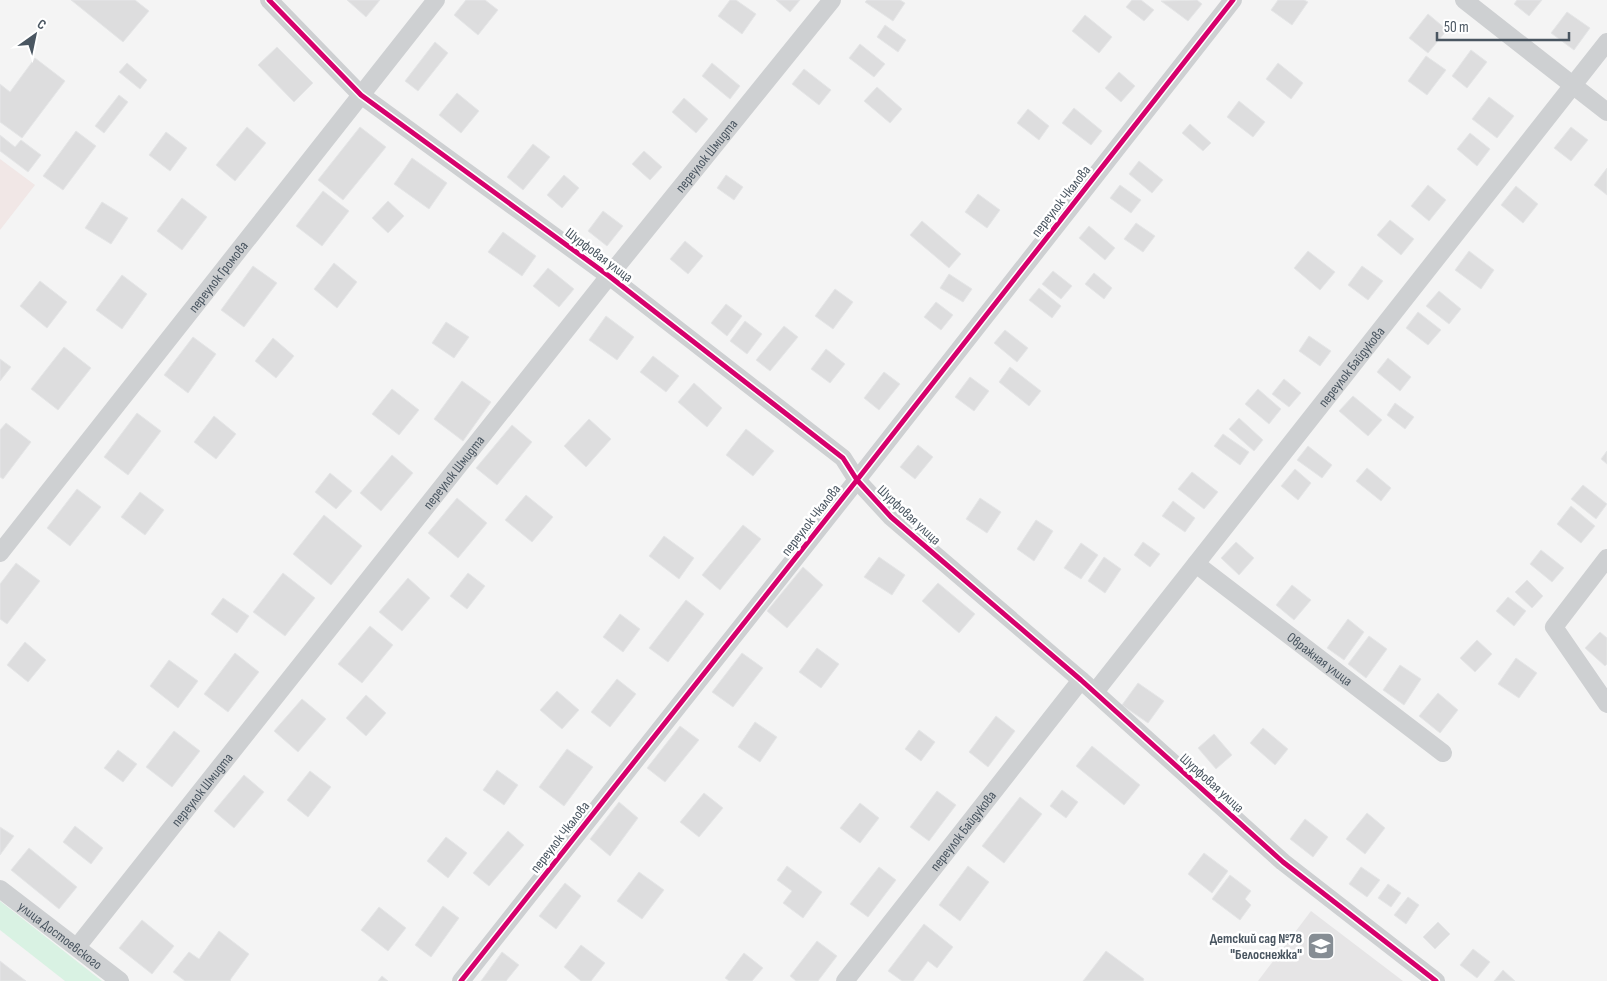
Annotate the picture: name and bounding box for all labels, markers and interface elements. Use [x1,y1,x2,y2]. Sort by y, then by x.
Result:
north arrow [10,10,60,60]
scale bar [1437,10,1570,42]
text: С [34,15,49,34]
text: 50 m [1444,18,1469,37]
street label: переулок Шмидта [672,116,741,196]
street label: переулок Чкалова [1028,162,1094,240]
street label: Шурфовая улица [562,224,636,286]
street label: переулок Громова [185,237,251,316]
street label: переулок Байдукова [1314,323,1388,410]
street label: переулок Шмидта [419,432,488,512]
street label: переулок Чкалова [778,481,844,559]
street label: Шурфовая улица [874,481,944,549]
street label: Овражная улица [1284,628,1356,689]
street label: переулок Шмидта [168,749,236,830]
street label: Шурфовая улица [1176,750,1248,816]
street label: переулок Байдукова [926,787,1000,874]
street label: переулок Чкалова [527,798,593,876]
street label: улица Достоевского [15,898,106,973]
place label: Детский сад №78 "Белоснежка" [1210,930,1302,963]
school or university icon: Детский сад №78 "Белоснежка" [1306,931,1336,961]

